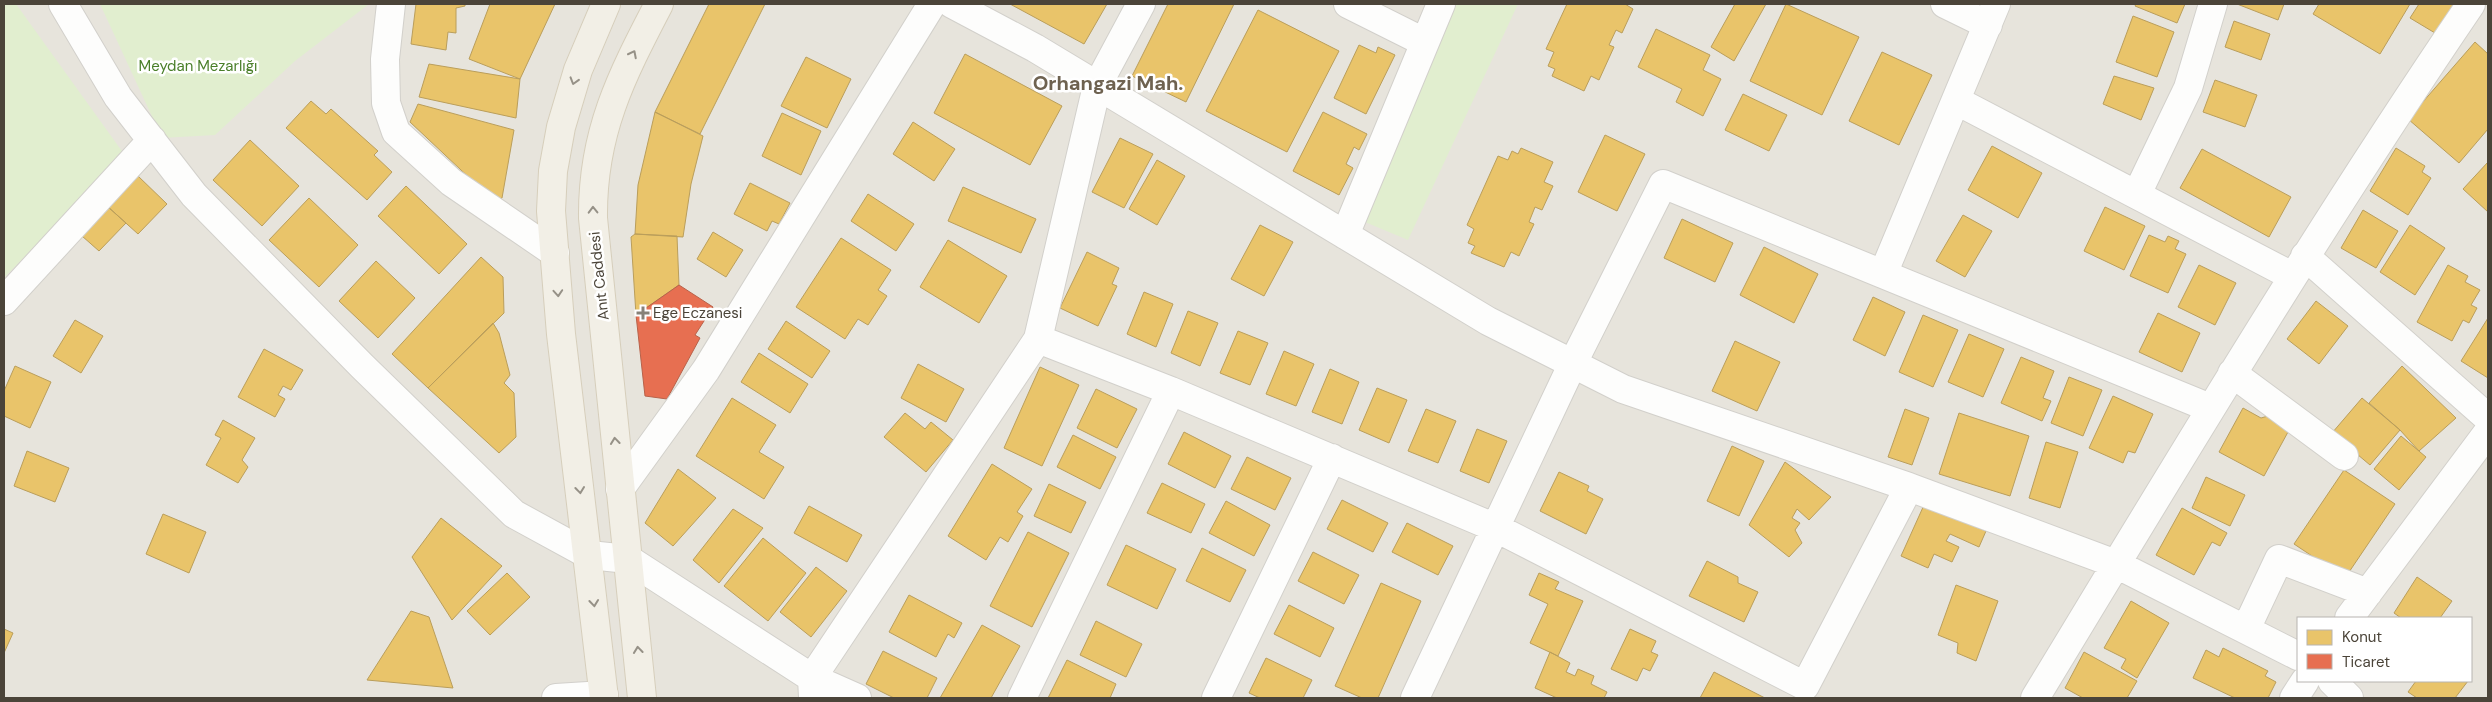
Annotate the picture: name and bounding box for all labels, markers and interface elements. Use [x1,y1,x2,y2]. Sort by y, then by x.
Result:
one-way arrow [627,50,637,59]
park label: Meydan Mezarlığı [139,56,257,76]
district label: Orhangazi Mah. [1033,70,1183,96]
one-way arrow [570,77,580,85]
one-way arrow [588,205,598,213]
street label: Anıt Caddesi [584,231,614,321]
one-way arrow [552,290,563,298]
place label: Ege Eczanesi [653,303,742,323]
marker: Ege Eczanesi [637,307,649,319]
one-way arrow [610,437,621,445]
one-way arrow [574,486,585,494]
one-way arrow [588,600,599,608]
legend [2297,617,2472,682]
text: Konut [2342,627,2382,647]
one-way arrow [632,645,643,653]
text: Ticaret [2342,652,2390,672]

